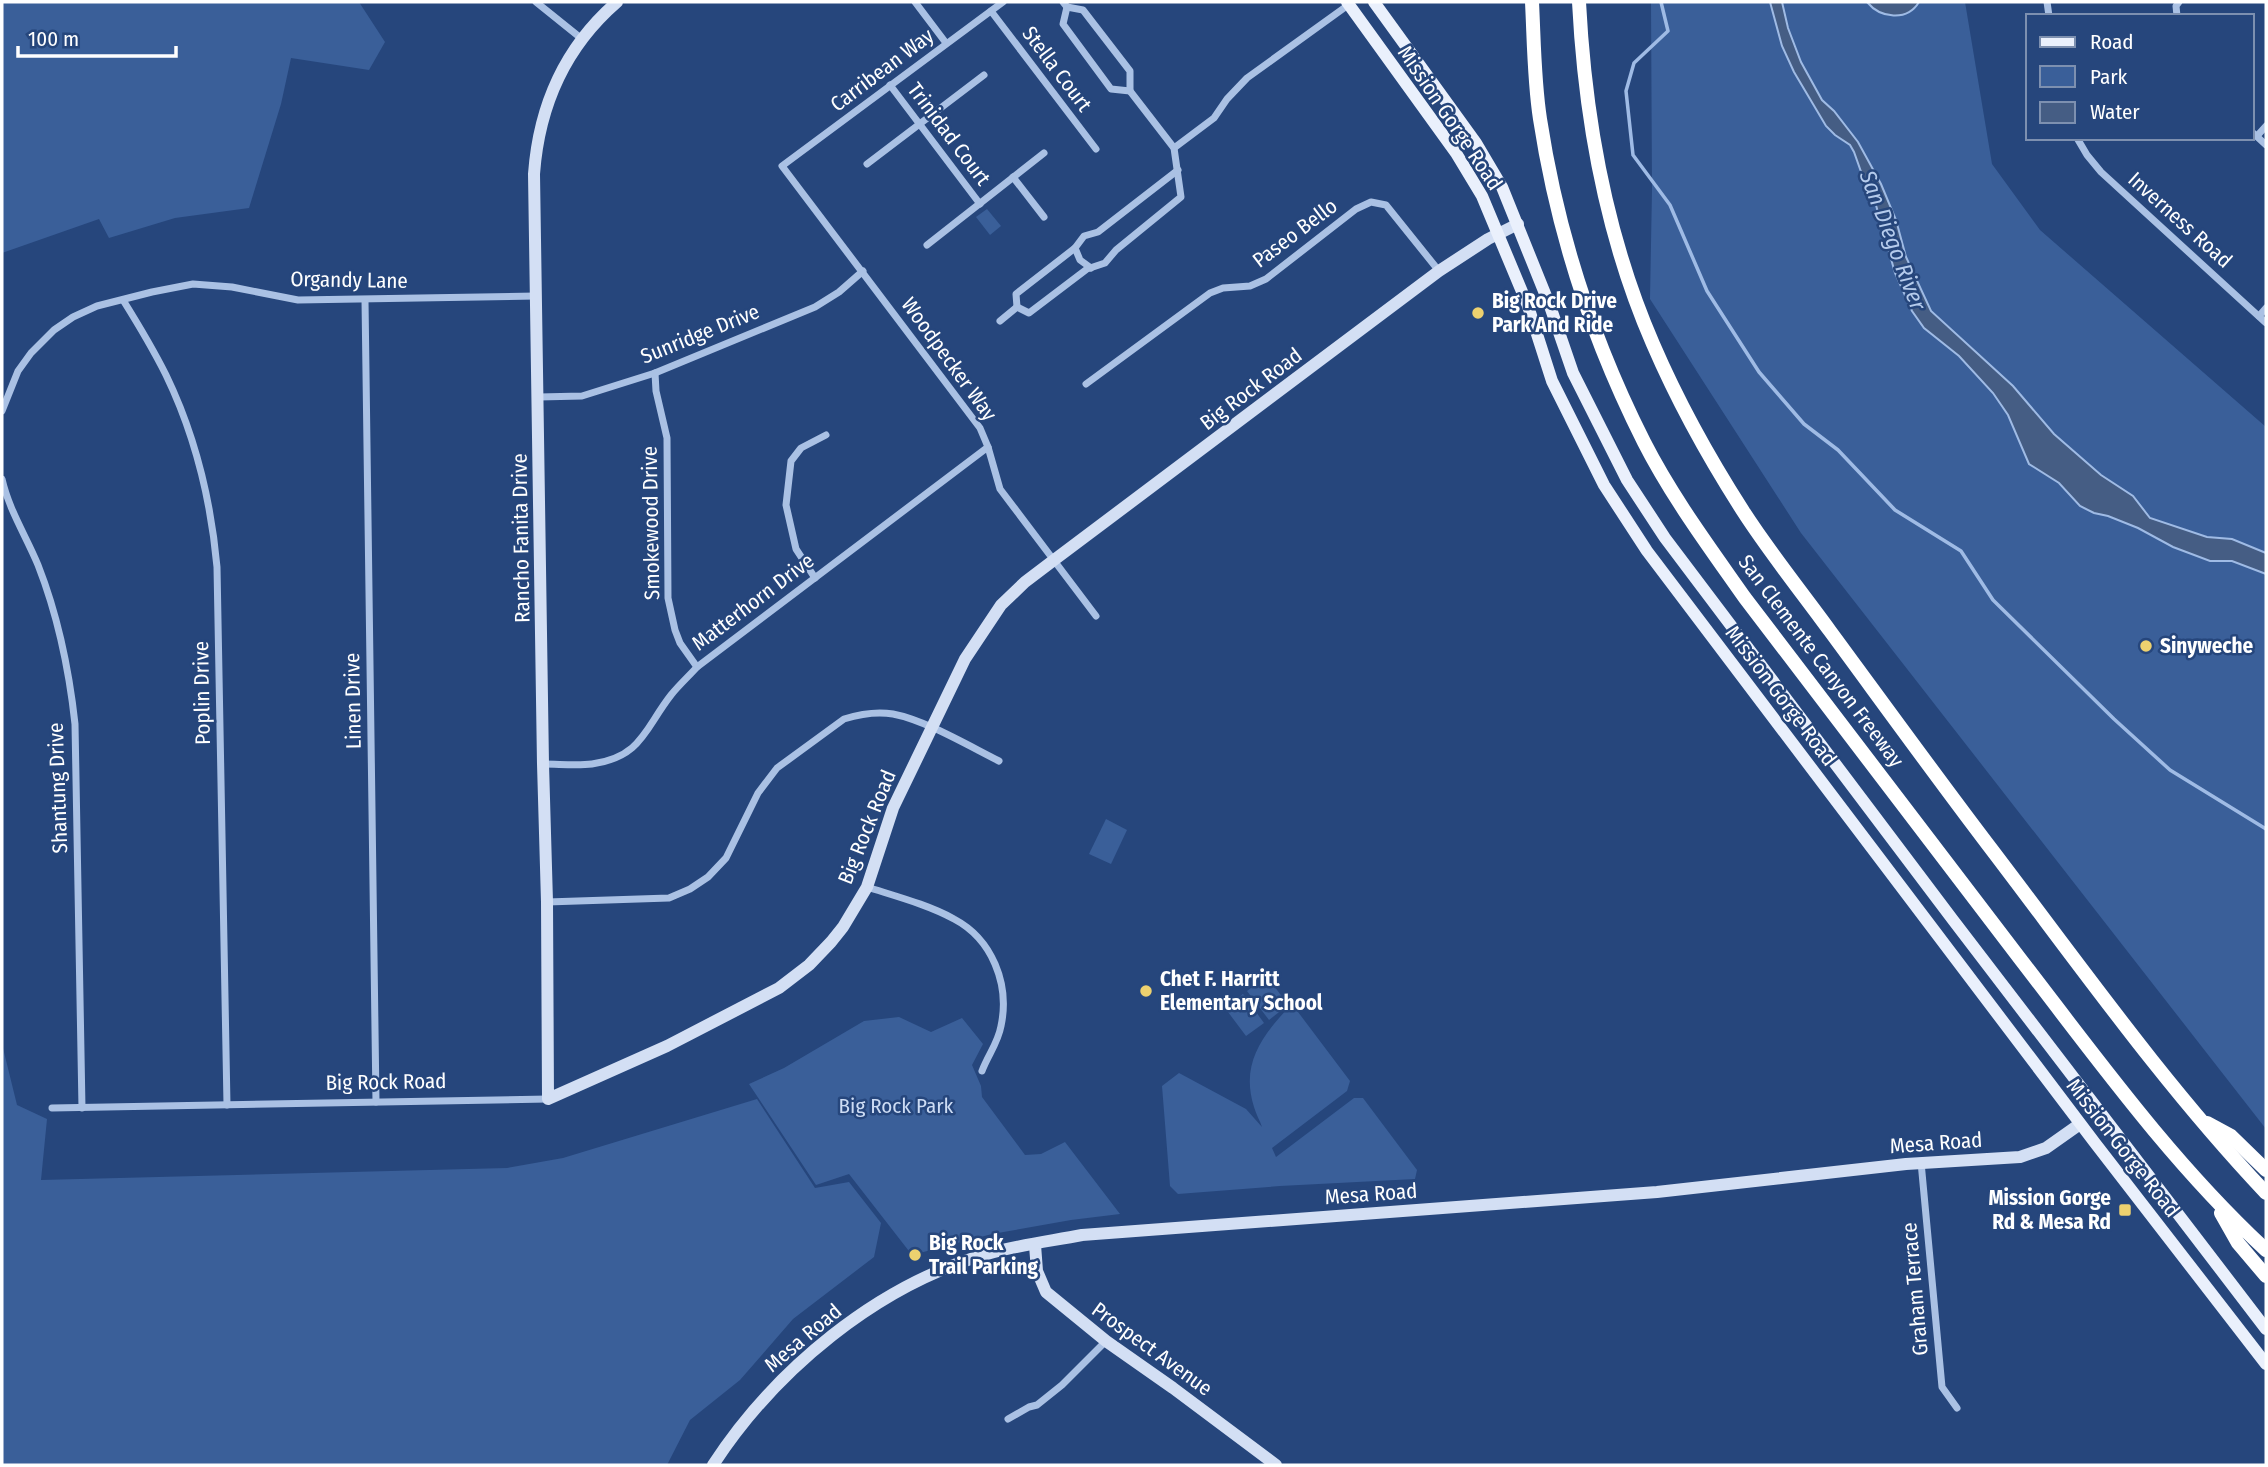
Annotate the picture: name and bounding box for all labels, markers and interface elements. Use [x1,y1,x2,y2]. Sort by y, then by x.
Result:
scale bar [18,14,175,58]
legend [2026,14,2254,140]
street label: Stella Court [1017,21,1098,117]
street label: Carribean Way [825,22,939,117]
text: 100 m [28,26,79,52]
text: Road [2090,29,2134,55]
street label: Mission Gorge Road [1392,41,1508,195]
text: Park [2090,64,2128,90]
street label: Trinidad Court [902,77,996,191]
text: Water [2090,99,2140,125]
water label: San Diego River [1853,165,1933,315]
street label: Inverness Road [2123,167,2237,273]
street label: Paseo Bello [1248,193,1342,273]
street label: Organdy Lane [290,266,408,294]
place label: Big Rock Drive Park And Ride [1492,288,1617,338]
street label: Woodpecker Way [896,292,1003,426]
street label: Sunridge Drive [637,298,763,370]
marker: Big Rock Drive Park And Ride [1470,305,1486,321]
street label: Big Rock Road [1195,342,1307,436]
street label: Smokewood Drive [637,446,665,600]
street label: Rancho Fanita Drive [507,453,535,623]
street label: Matterhorn Drive [687,548,819,656]
street label: San Clemente Canyon Freeway [1733,550,1910,773]
street label: Mission Gorge Road [1720,621,1842,771]
place label: Sinyweche [2160,633,2253,659]
marker: Sinyweche [2138,638,2154,654]
street label: Poplin Drive [188,641,216,745]
street label: Linen Drive [339,653,367,749]
street label: Shantung Drive [43,722,73,854]
street label: Big Rock Road [832,766,902,888]
place label: Chet F. Harritt Elementary School [1160,966,1323,1016]
marker: Chet F. Harritt Elementary School [1138,983,1154,999]
street label: Big Rock Road [325,1068,447,1096]
street label: Mission Gorge Road [2061,1073,2185,1223]
park label: Big Rock Park [839,1093,954,1119]
street label: Mesa Road [1889,1127,1983,1159]
street label: Mesa Road [1324,1178,1418,1210]
place label: Mission Gorge Rd & Mesa Rd [1988,1185,2111,1235]
marker: Mission Gorge Rd & Mesa Rd [2117,1202,2133,1218]
street label: Graham Terrace [1896,1221,1934,1357]
place label: Big Rock Trail Parking [929,1230,1038,1280]
marker: Big Rock Trail Parking [907,1247,923,1263]
street label: Prospect Avenue [1087,1297,1217,1401]
street label: Mesa Road [759,1298,847,1378]

